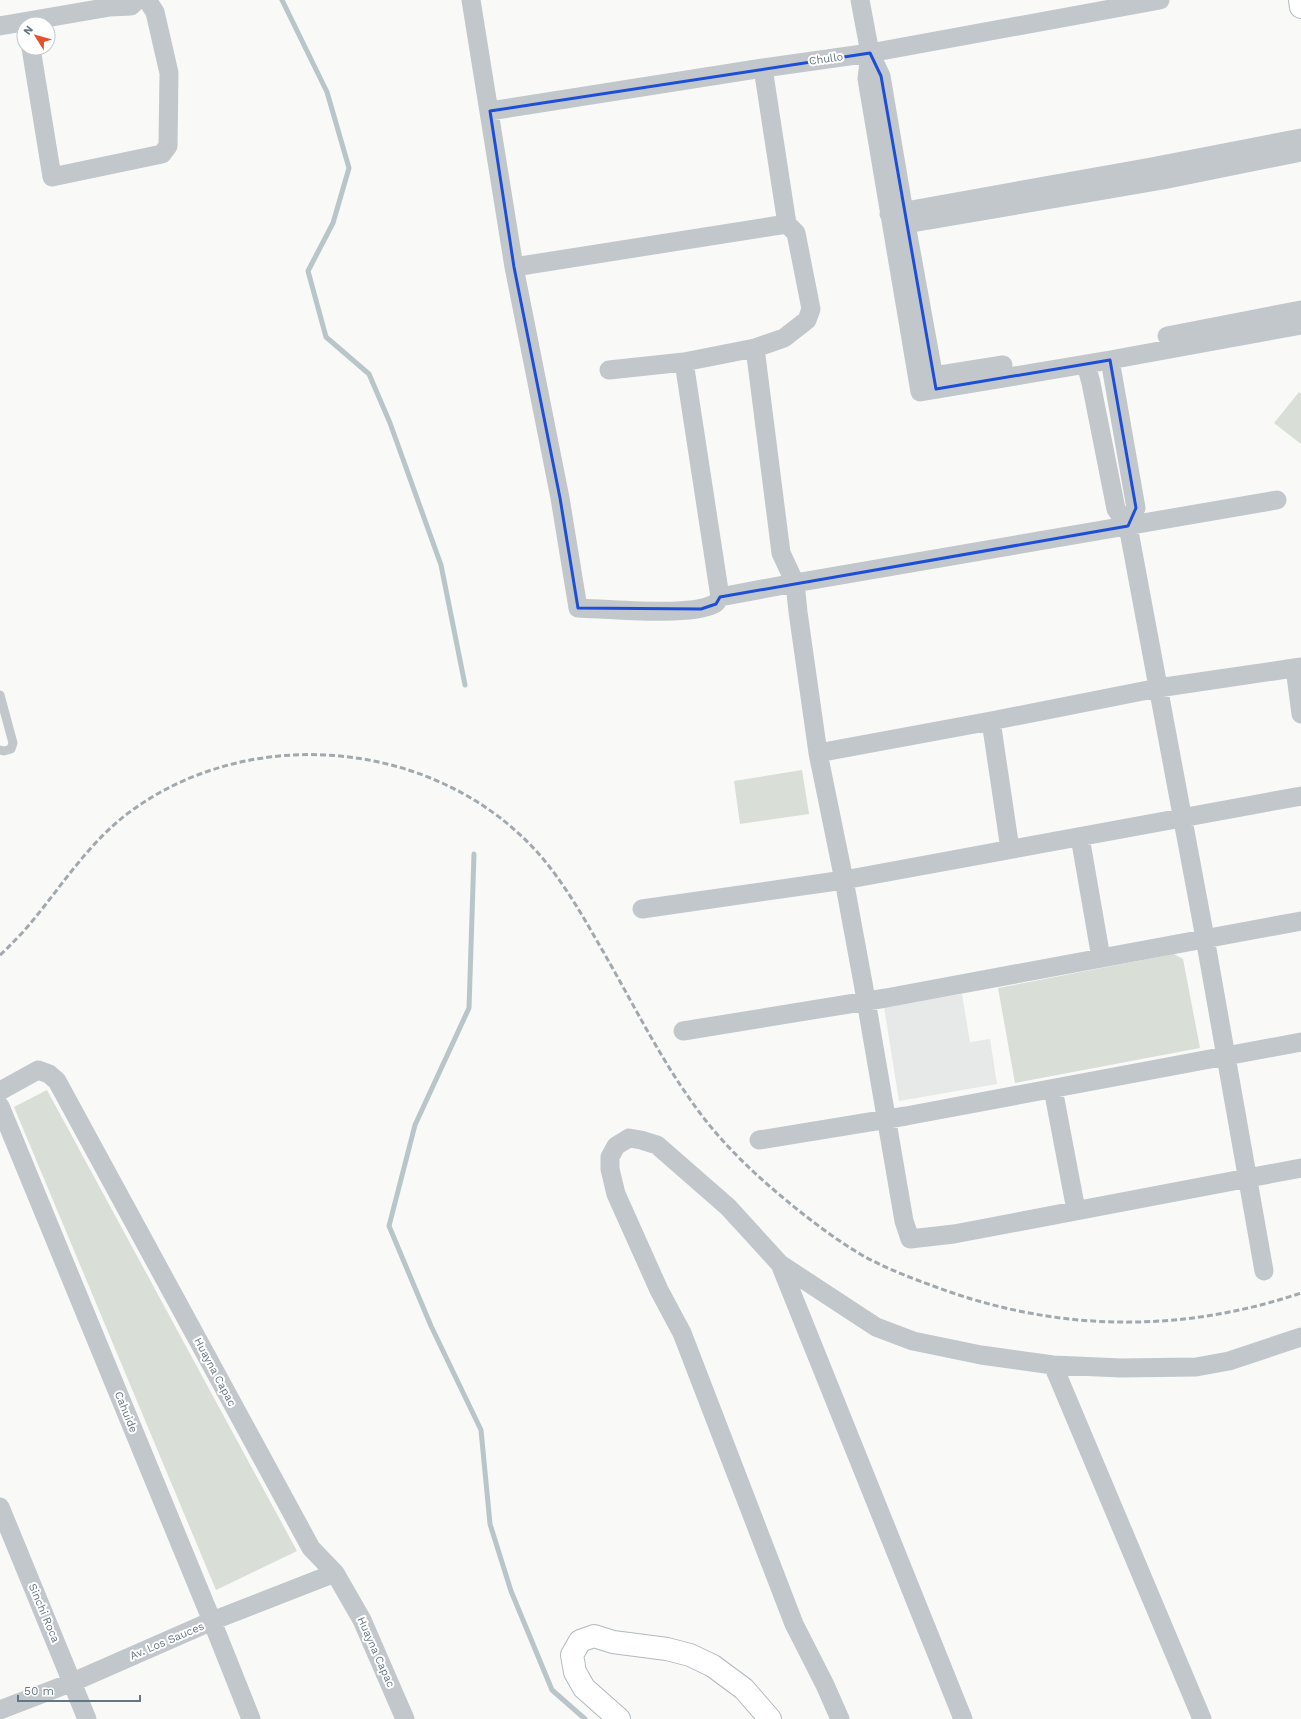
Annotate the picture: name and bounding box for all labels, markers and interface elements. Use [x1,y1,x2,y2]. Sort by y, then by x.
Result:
north arrow [16,16,56,56]
text: N [21,23,36,37]
street label: Chullo [808,50,844,68]
street label: Huayna Capac [191,1335,239,1409]
street label: Cahuide [112,1389,140,1435]
street label: Sinchi Roca [26,1582,62,1644]
street label: Huayna Capac [355,1615,397,1689]
street label: Av. Los Sauces [128,1619,206,1662]
scale bar [18,1677,140,1703]
text: 50 m [24,1684,54,1698]

